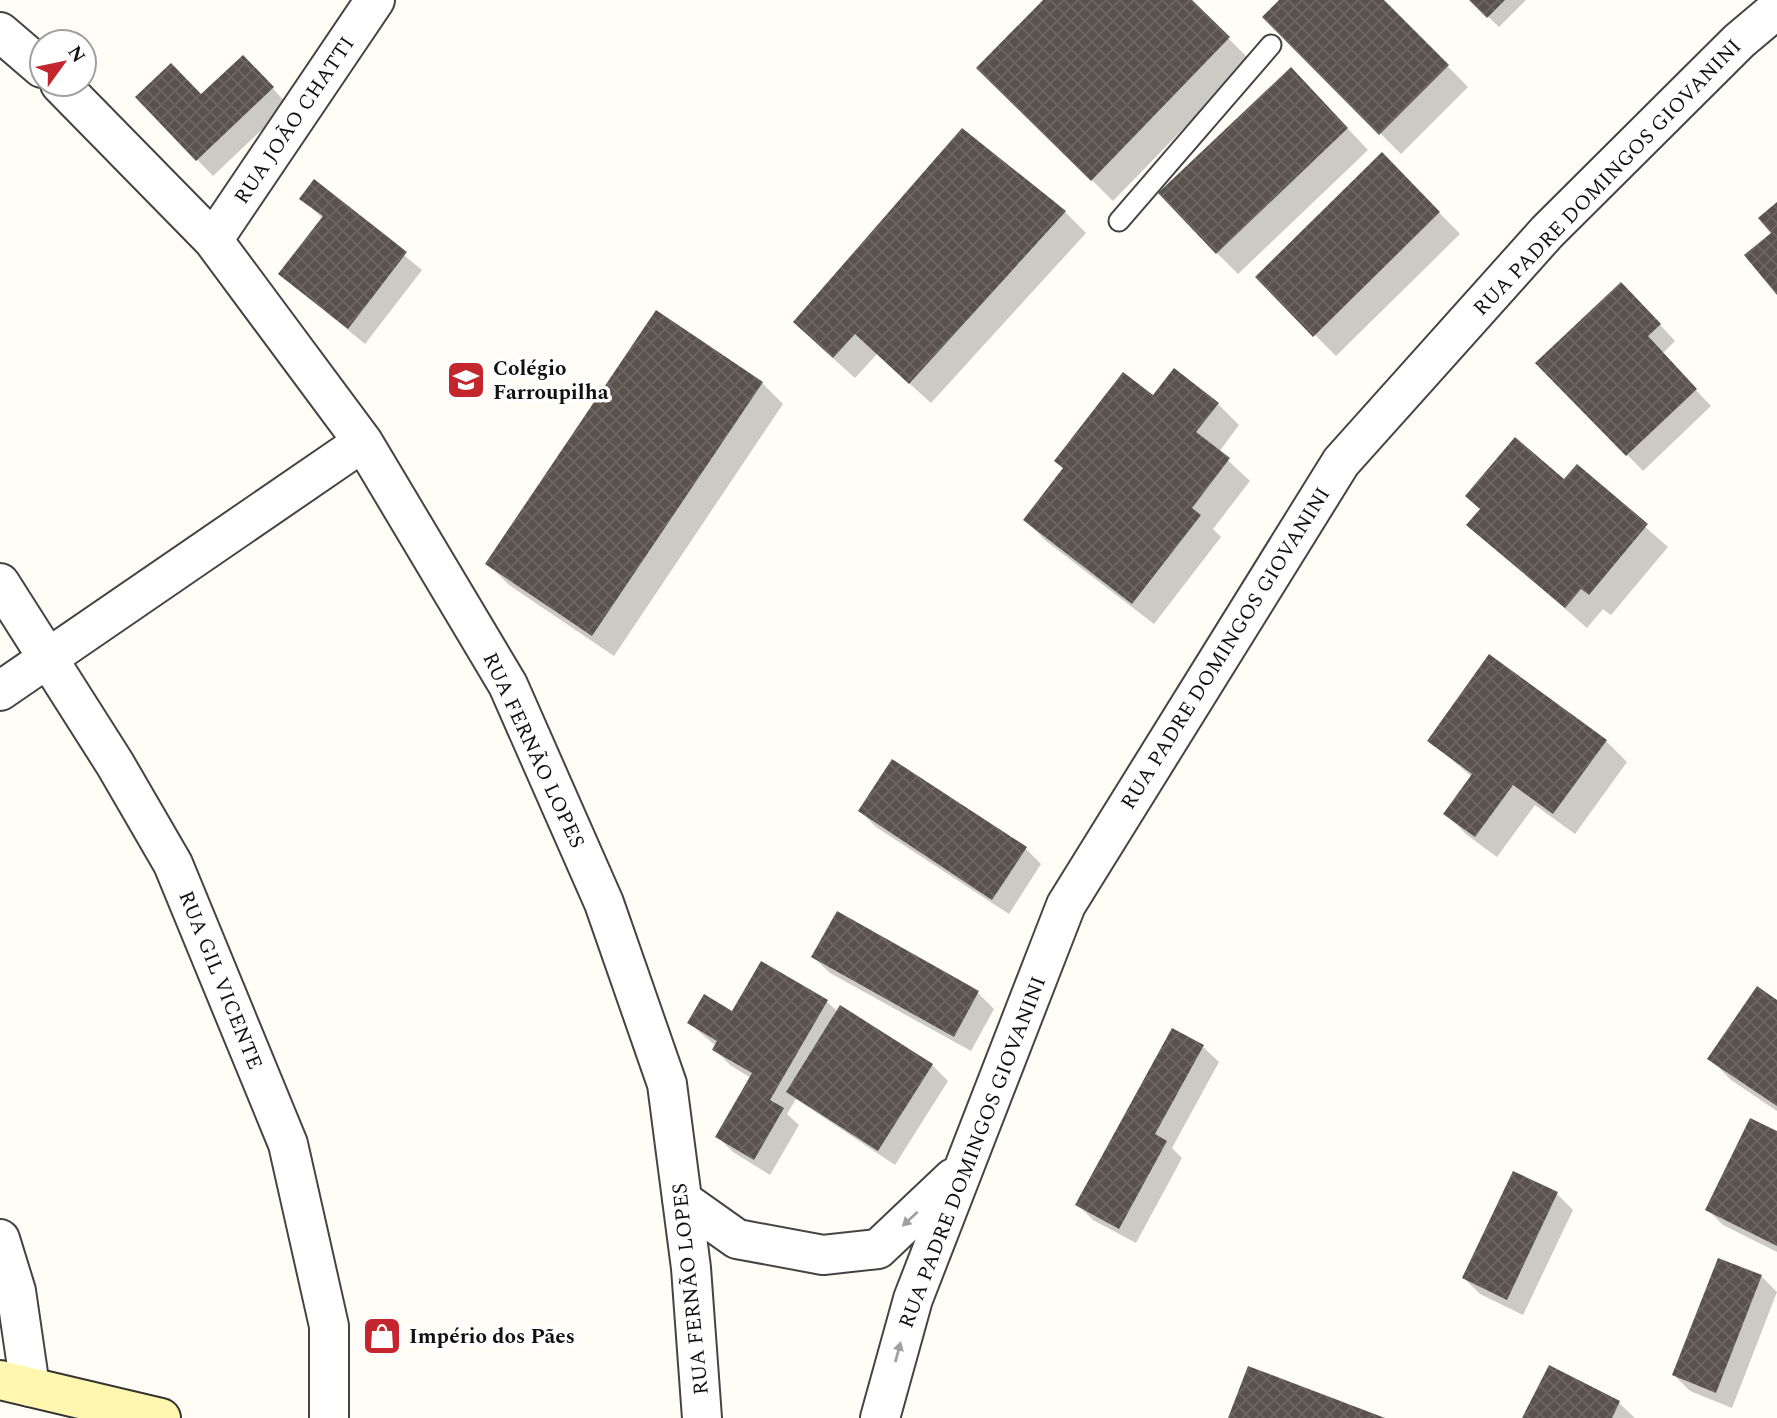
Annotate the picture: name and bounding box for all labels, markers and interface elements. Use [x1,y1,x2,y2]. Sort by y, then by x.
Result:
north arrow [28,28,98,98]
street label: RUA JOÃO CHATTI [227,30,363,211]
street label: RUA PADRE DOMINGOS GIOVANINI [1466,32,1749,324]
text: N [60,40,92,69]
place label: Colégio Farroupilha [493,353,609,409]
school or university icon: Colégio Farroupilha [445,359,487,401]
street label: RUA PADRE DOMINGOS GIOVANINI [1113,481,1339,816]
street label: RUA FERNÃO LOPES [474,647,593,854]
street label: RUA GIL VICENTE [170,886,271,1075]
street label: RUA PADRE DOMINGOS GIOVANINI [891,972,1055,1333]
street label: RUA FERNÃO LOPES [664,1181,718,1396]
one-way arrow [902,1210,919,1226]
shop icon: Império dos Pães [361,1315,403,1357]
place label: Império dos Pães [409,1321,575,1353]
one-way arrow [894,1341,904,1362]

